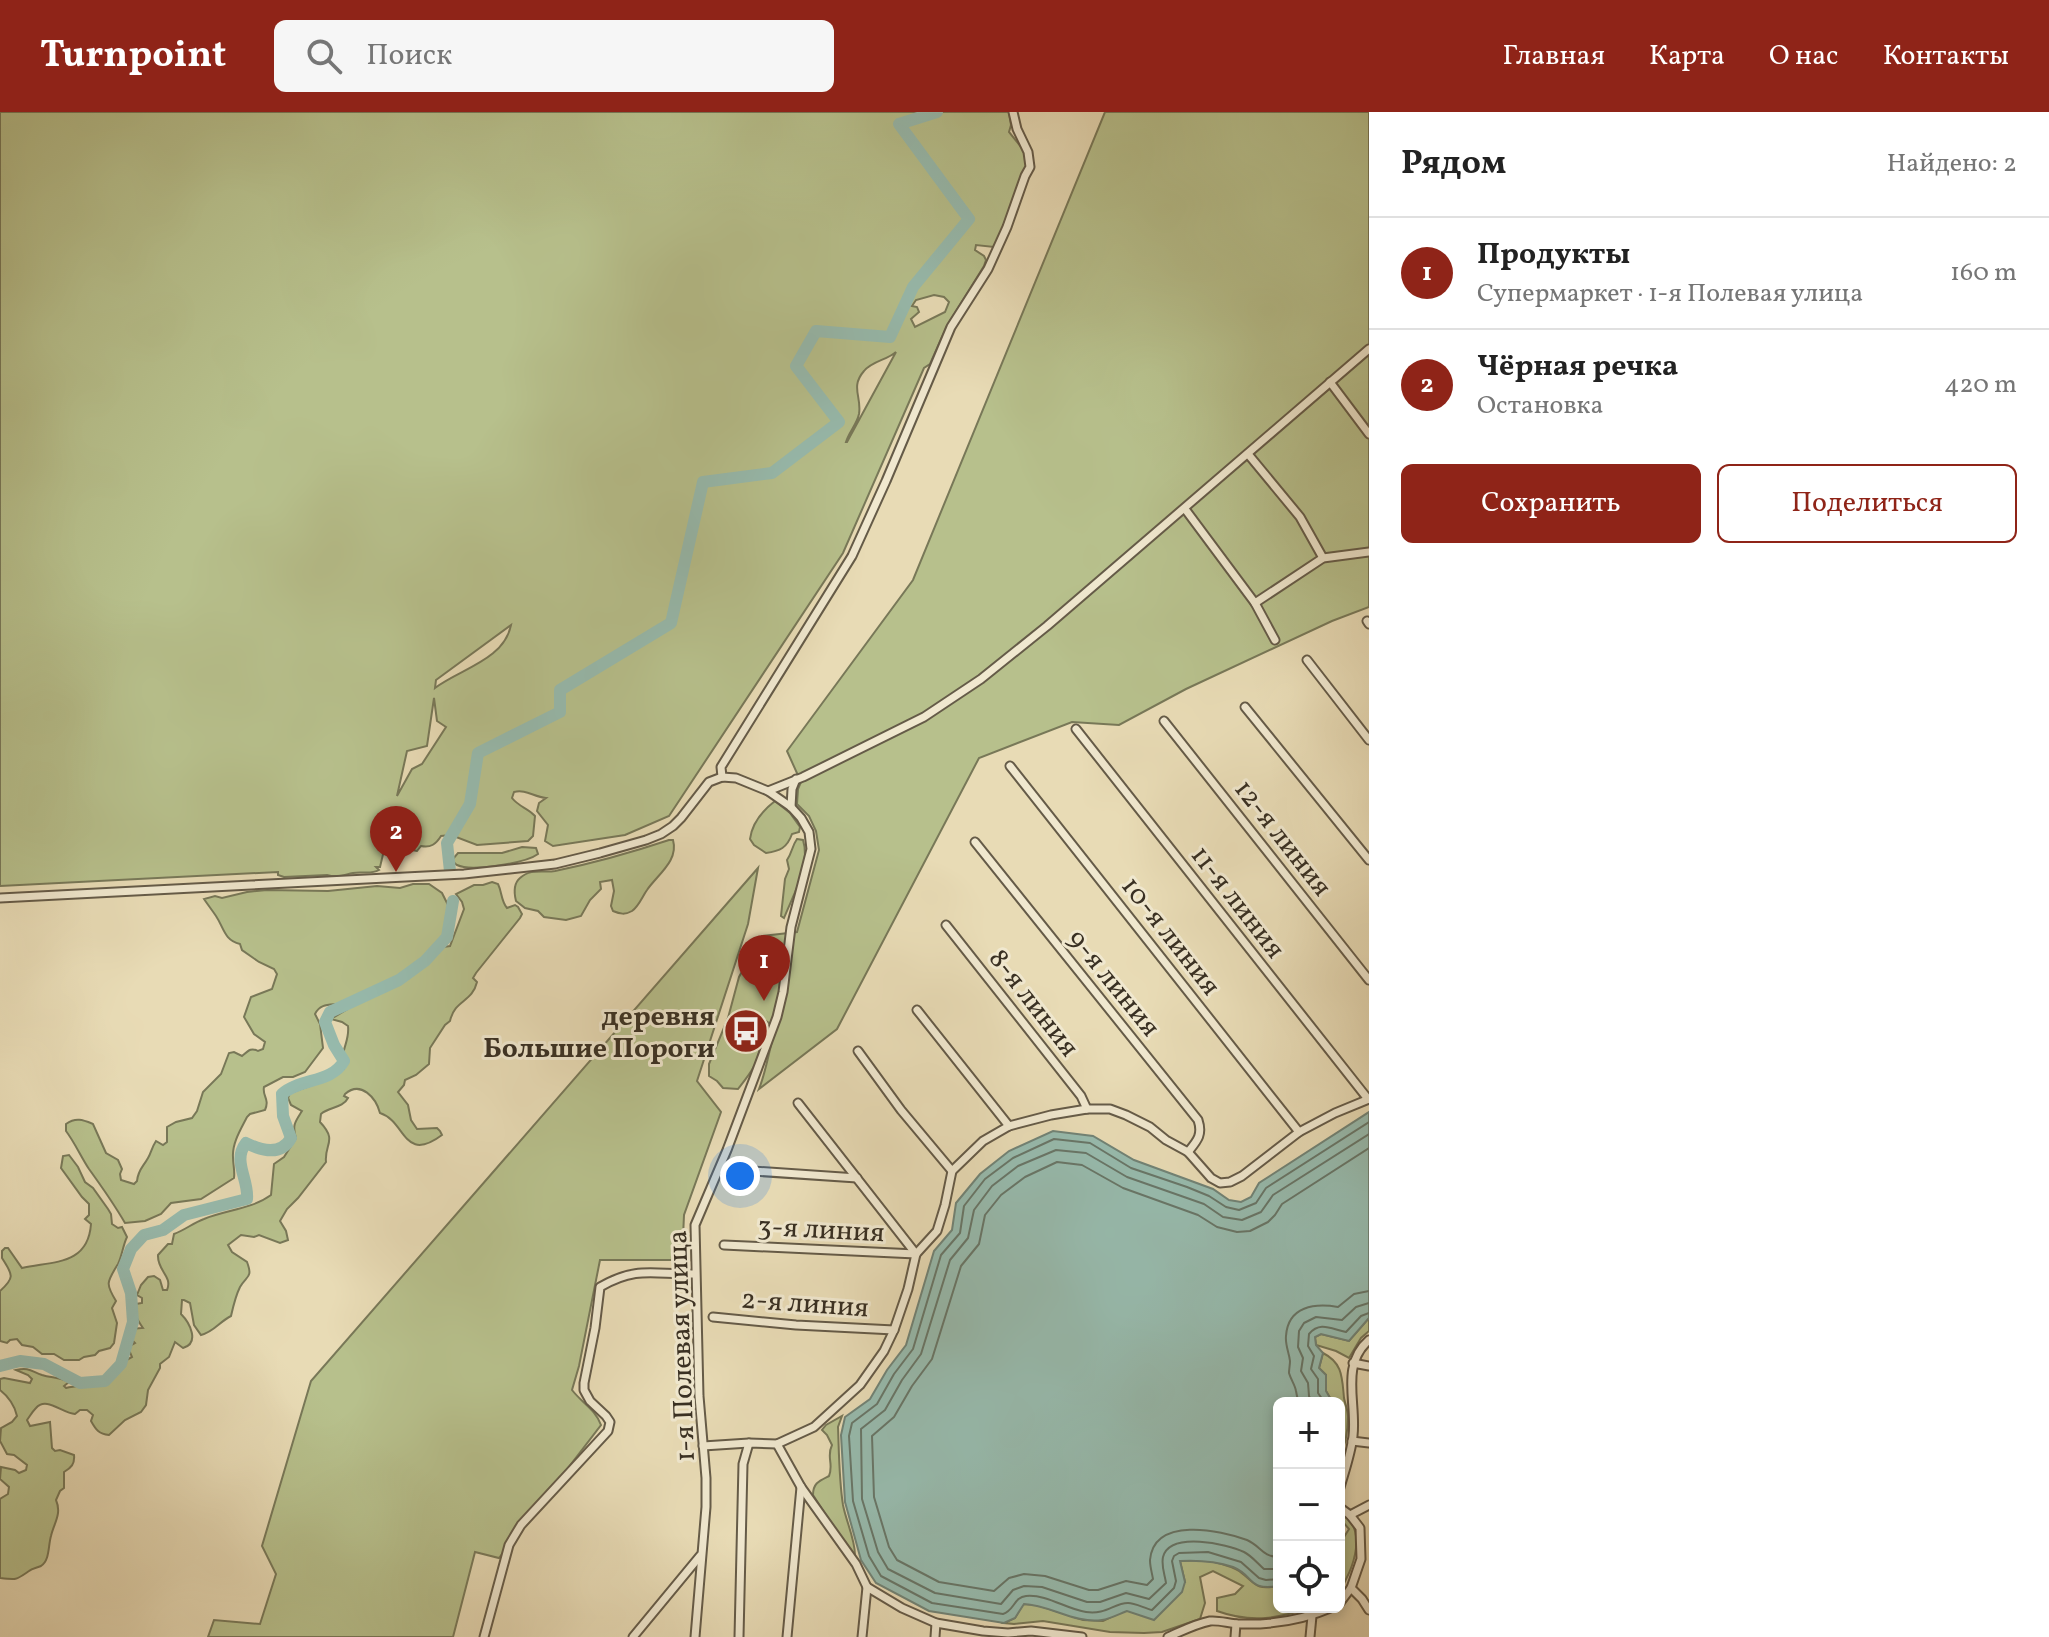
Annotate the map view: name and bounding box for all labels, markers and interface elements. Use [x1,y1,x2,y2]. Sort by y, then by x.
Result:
search box [274,20,834,92]
text: Turnpoint [40,30,226,83]
icon: search [302,34,346,78]
text: Поиск [366,35,452,77]
text: Главная [1503,37,1605,76]
text: Карта [1649,37,1725,76]
text: О нас [1769,37,1839,76]
text: Контакты [1883,37,2009,76]
text: Рядом [1401,141,1506,188]
text: Найдено: 2 [1887,146,2017,182]
text: Продукты [1477,234,1630,276]
text: 1 [1422,255,1432,291]
text: 160 m [1950,255,2017,291]
text: Супермаркет · 1-я Полевая улица [1477,276,1863,312]
text: Чёрная речка [1477,346,1678,388]
text: 2 [1420,367,1434,403]
text: 420 m [1944,367,2017,403]
text: Остановка [1477,388,1603,424]
button: Сохранить [1401,464,1701,543]
button: Поделиться [1717,464,2017,543]
street label: 12-я линия [1224,772,1340,905]
pin: 2 [370,806,422,872]
street label: 11-я линия [1180,838,1294,967]
street label: 10-я линия [1111,869,1229,1004]
street label: 9-я линия [1058,921,1169,1046]
pin: 1 [738,935,790,1001]
street label: 8-я линия [979,941,1088,1066]
place label: деревня Большие Пороги [483,998,715,1069]
bus stop icon: деревня Большие Пороги [722,1007,770,1055]
your location [720,1156,760,1196]
street label: 3-я линия [756,1208,885,1253]
street label: 1-я Полевая улица [659,1229,706,1462]
street label: 2-я линия [740,1281,870,1328]
map controls [1273,1397,1345,1613]
button: + [1273,1397,1345,1469]
button: − [1273,1469,1345,1541]
button: locate [1273,1541,1345,1613]

